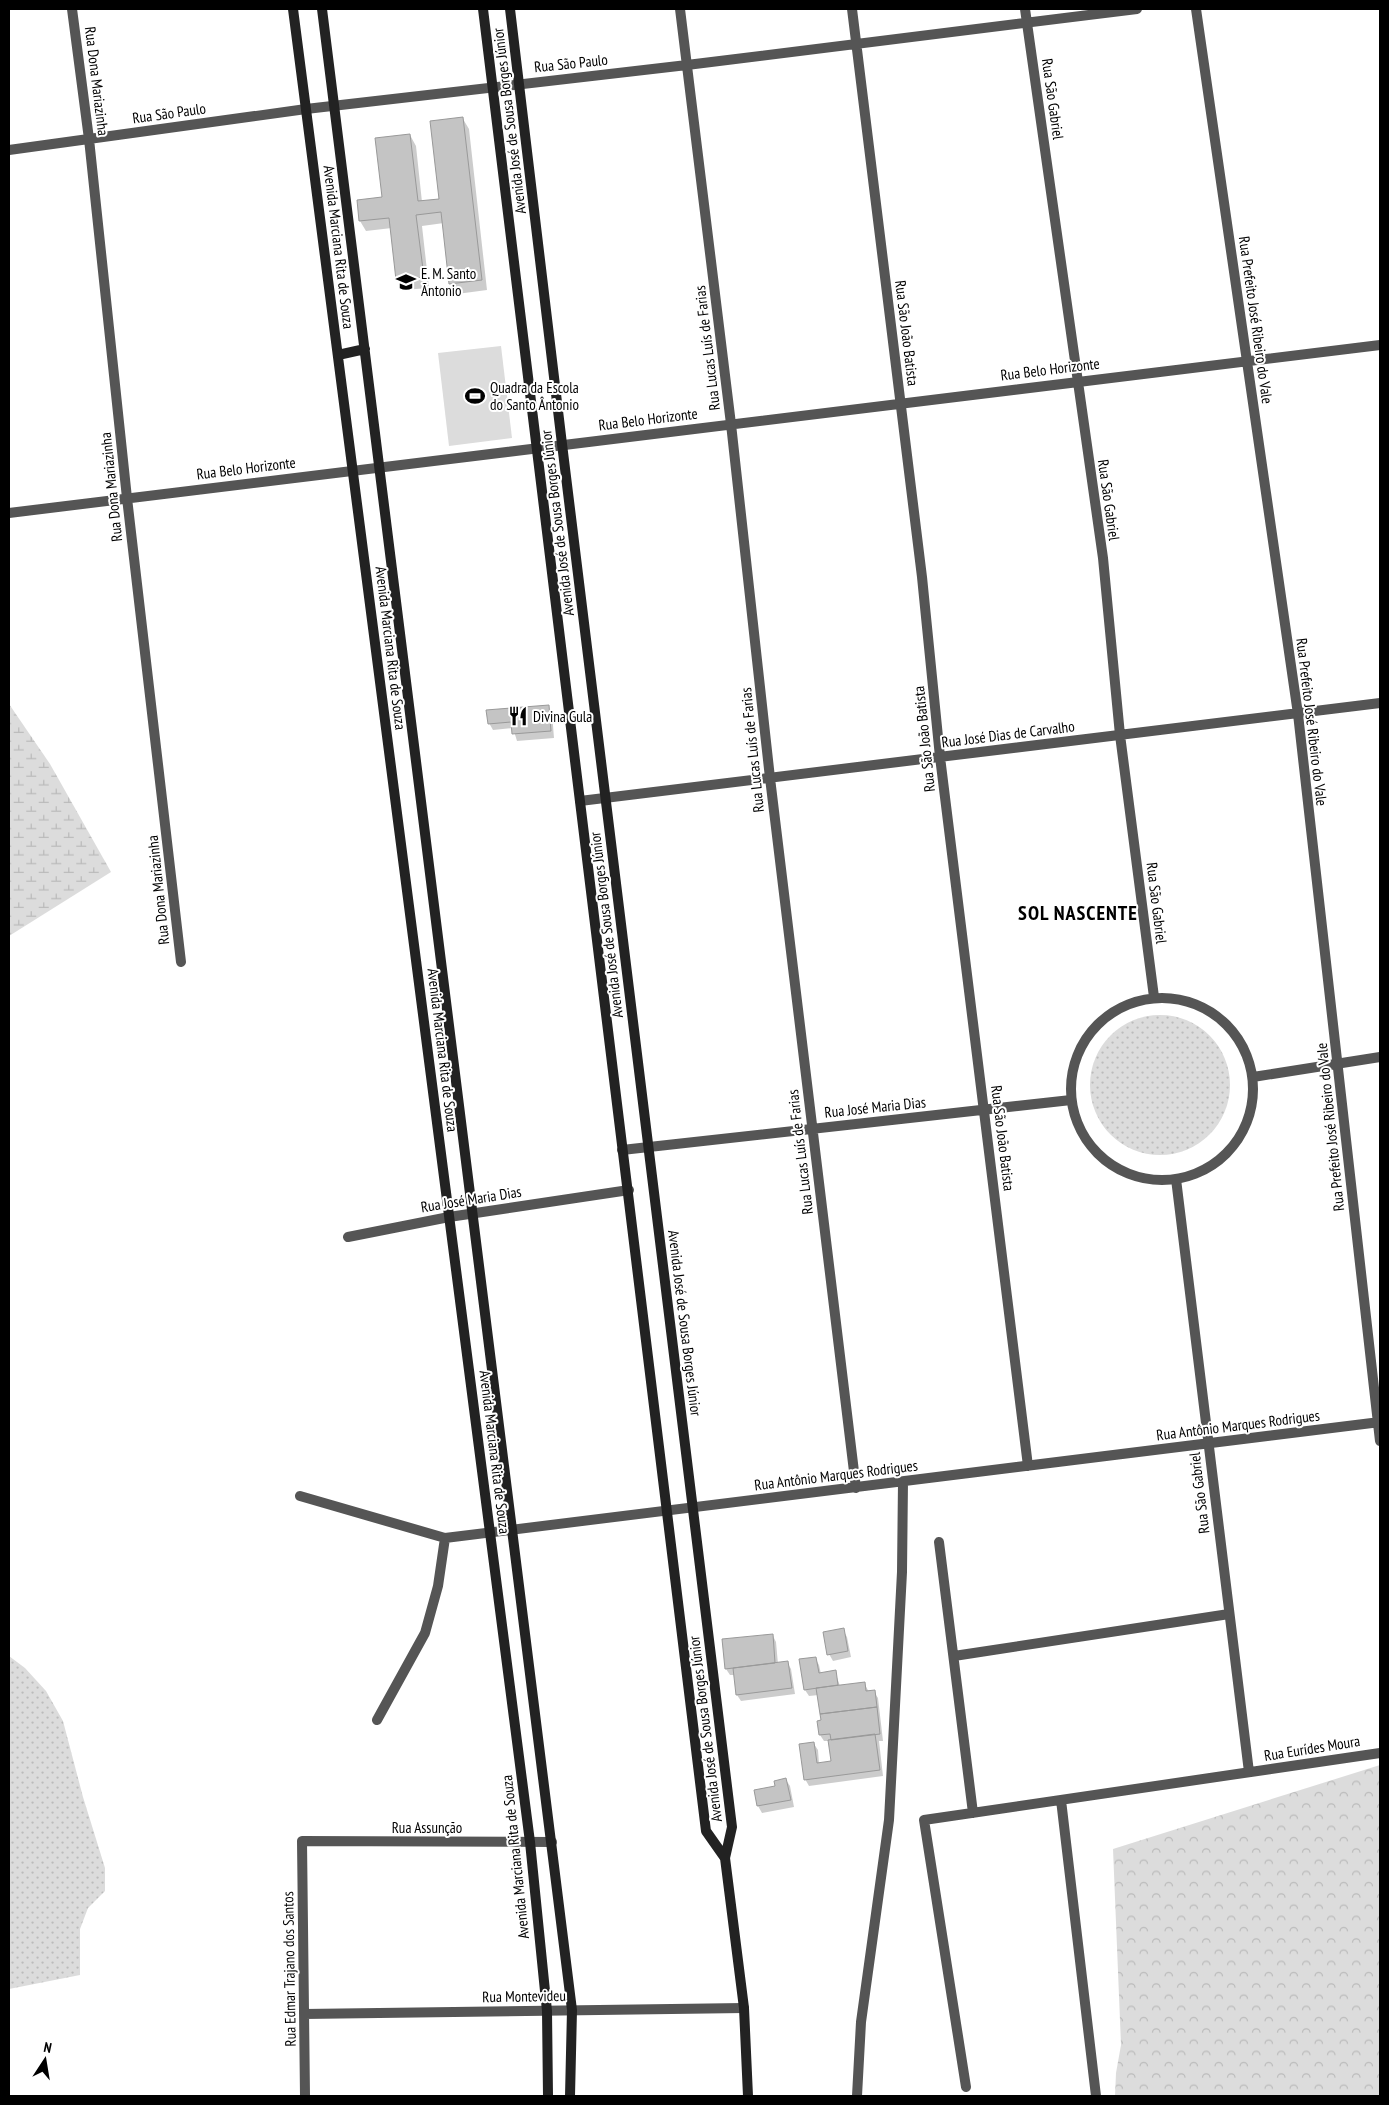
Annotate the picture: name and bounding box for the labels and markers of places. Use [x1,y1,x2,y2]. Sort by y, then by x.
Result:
place label: E. M. Santo Ãntonio [421,264,476,300]
school or university icon: E. M. Santo Ãntonio [395,271,417,293]
place label: Quadra da Escola do Santo Ântonio [490,378,579,414]
sports icon: Quadra da Escola do Santo Ântonio [464,385,486,407]
restaurant icon: Divina Gula [507,705,529,727]
place label: Divina Gula [533,707,592,726]

